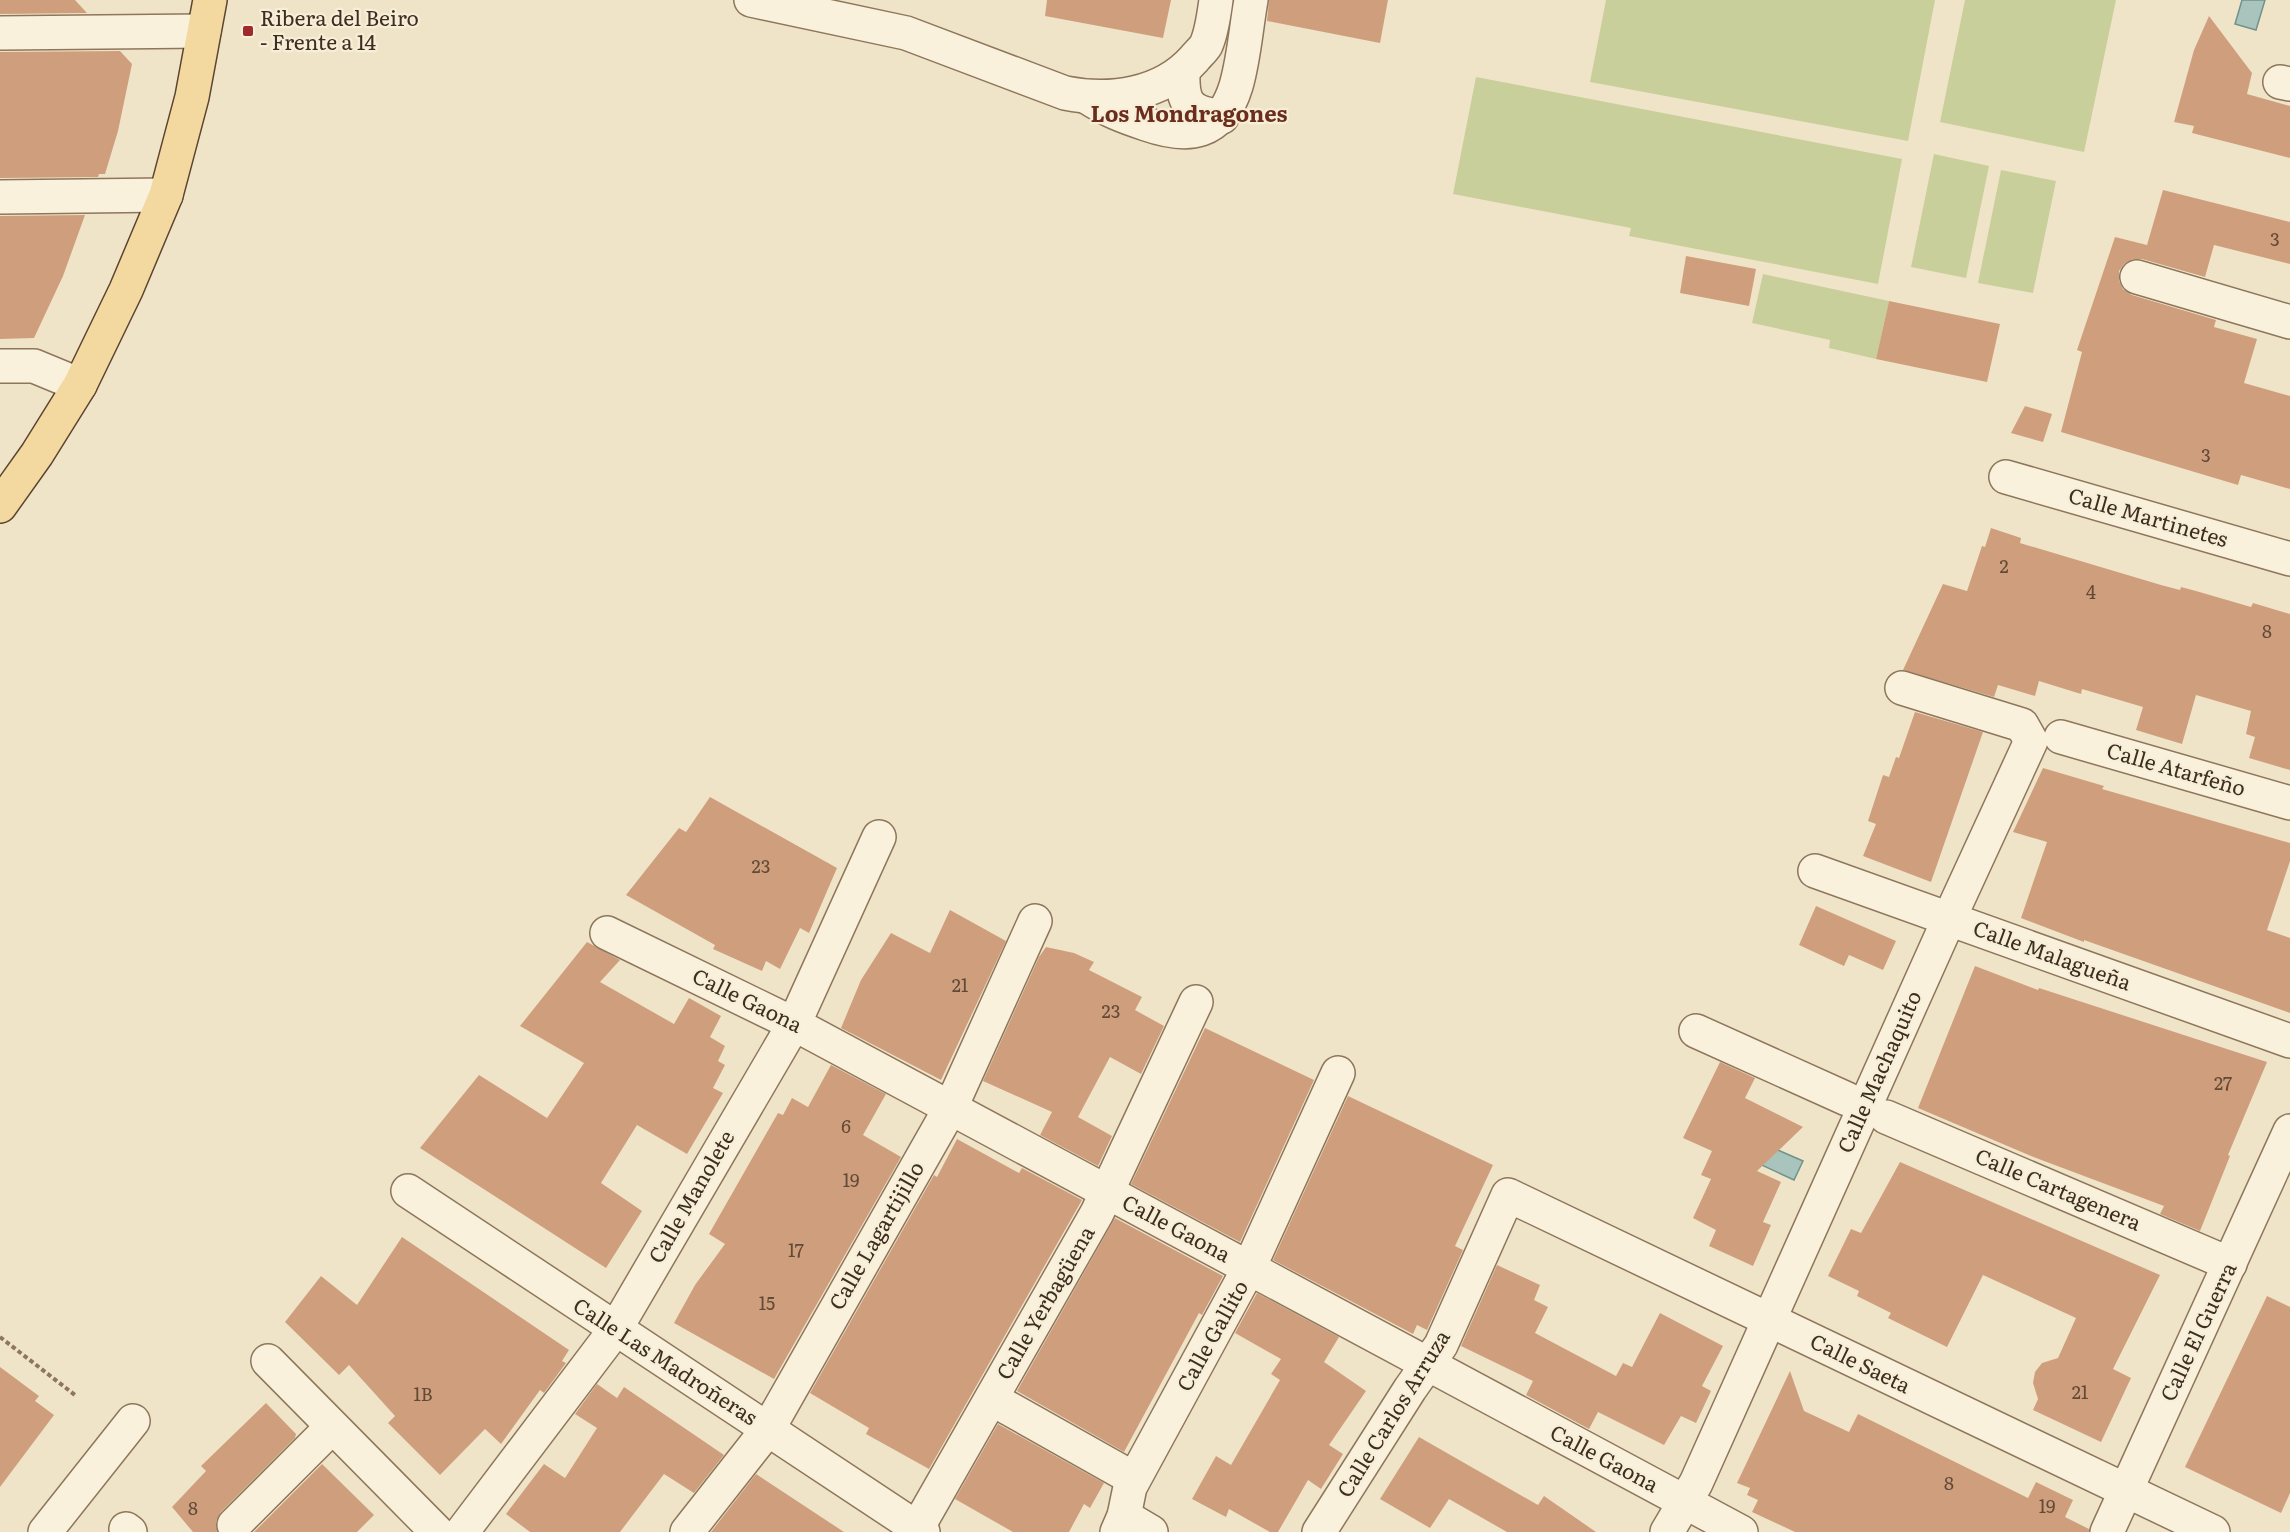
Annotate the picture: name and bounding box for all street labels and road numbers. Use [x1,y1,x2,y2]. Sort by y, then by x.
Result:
street label: Calle Martinetes [2065,478,2232,553]
street label: Calle Atarfeño [2104,733,2250,802]
street label: Calle Malagueña [1970,911,2137,997]
street label: Calle Gaona [688,959,809,1039]
street label: Calle Machaquito [1828,985,1927,1157]
street label: Calle Manolete [639,1123,741,1268]
street label: Calle Cartagenera [1971,1139,2147,1237]
street label: Calle Lagartijillo [820,1155,930,1315]
street label: Calle Gaona [1117,1185,1238,1269]
street label: Calle Yerbagüena [987,1219,1101,1384]
street label: Calle El Guerra [2151,1256,2243,1406]
street label: Calle Gallito [1167,1273,1254,1396]
street label: Calle Las Madroñeras [568,1289,765,1431]
street label: Calle Carlos Arruza [1328,1322,1456,1502]
street label: Calle Saeta [1806,1324,1917,1400]
street label: Calle Gaona [1545,1415,1666,1499]

